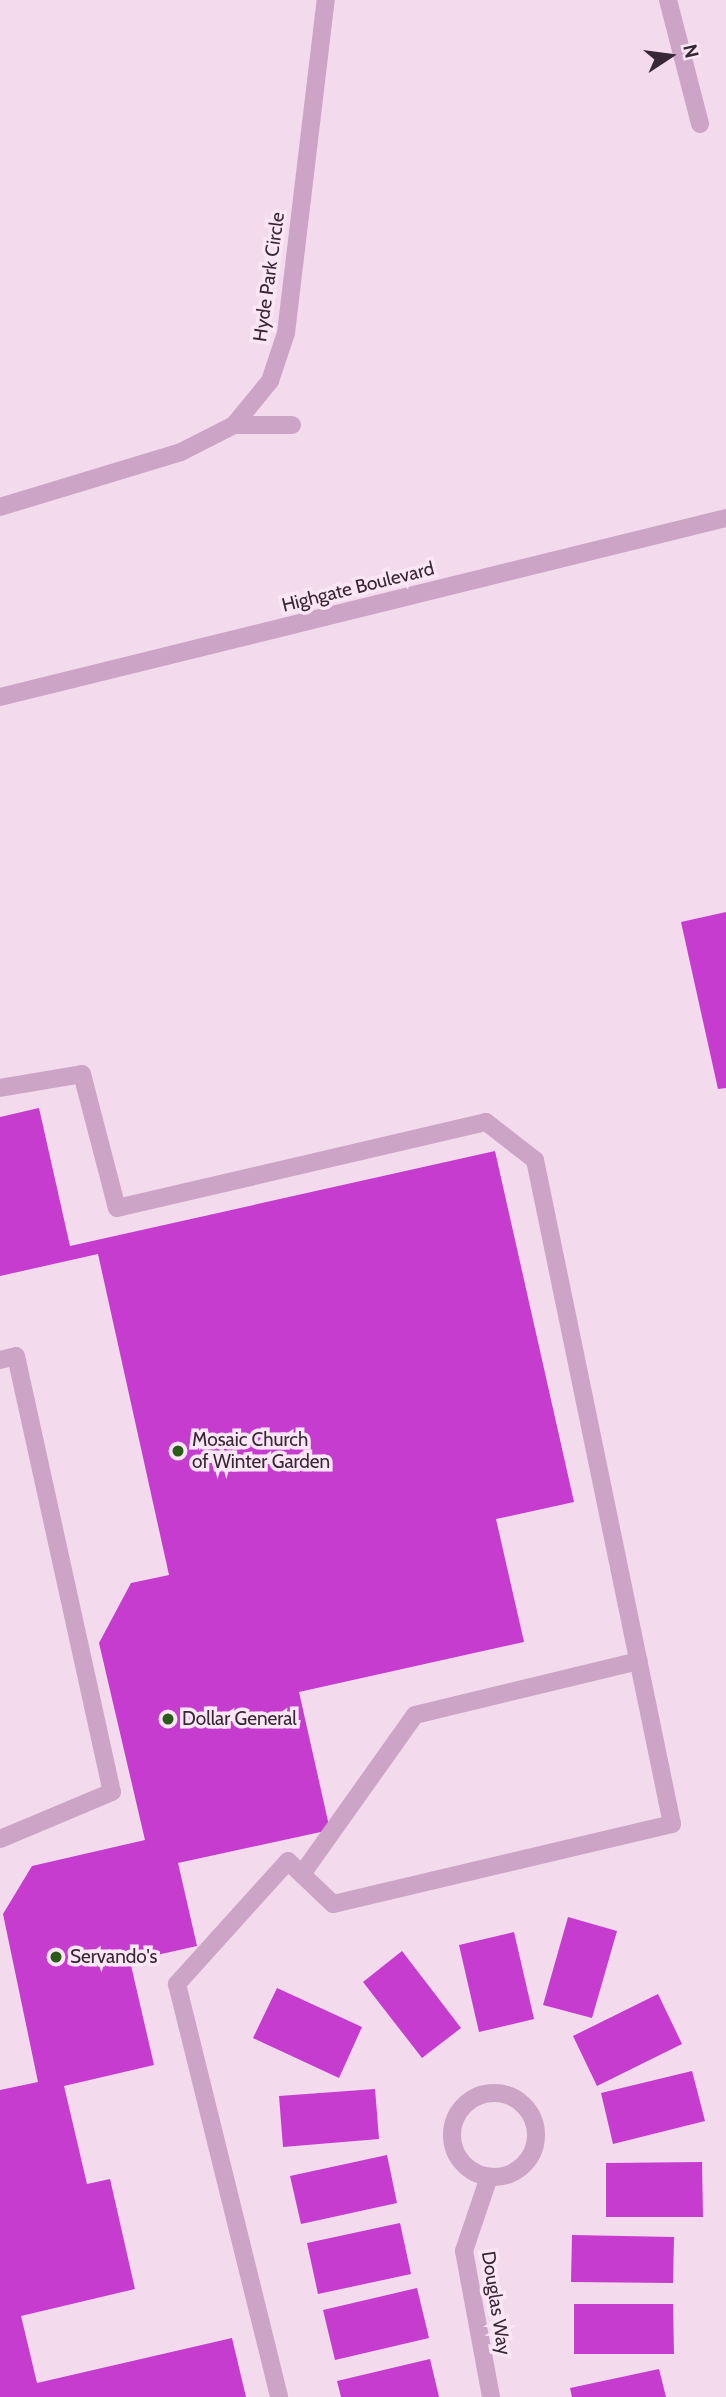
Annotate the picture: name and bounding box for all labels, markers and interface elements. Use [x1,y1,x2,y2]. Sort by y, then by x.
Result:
north arrow [635,21,705,91]
text: N [678,42,704,60]
street label: Hyde Park Circle [249,211,289,343]
street label: Highgate Boulevard [279,557,437,617]
place label: Mosaic Church of Winter Garden [192,1429,330,1473]
marker: Mosaic Church of Winter Garden [170,1443,186,1459]
place label: Dollar General [182,1708,297,1730]
marker: Dollar General [160,1711,176,1727]
place label: Servando's [70,1946,157,1968]
marker: Servando's [48,1949,64,1965]
street label: Douglas Way [477,2249,515,2357]

